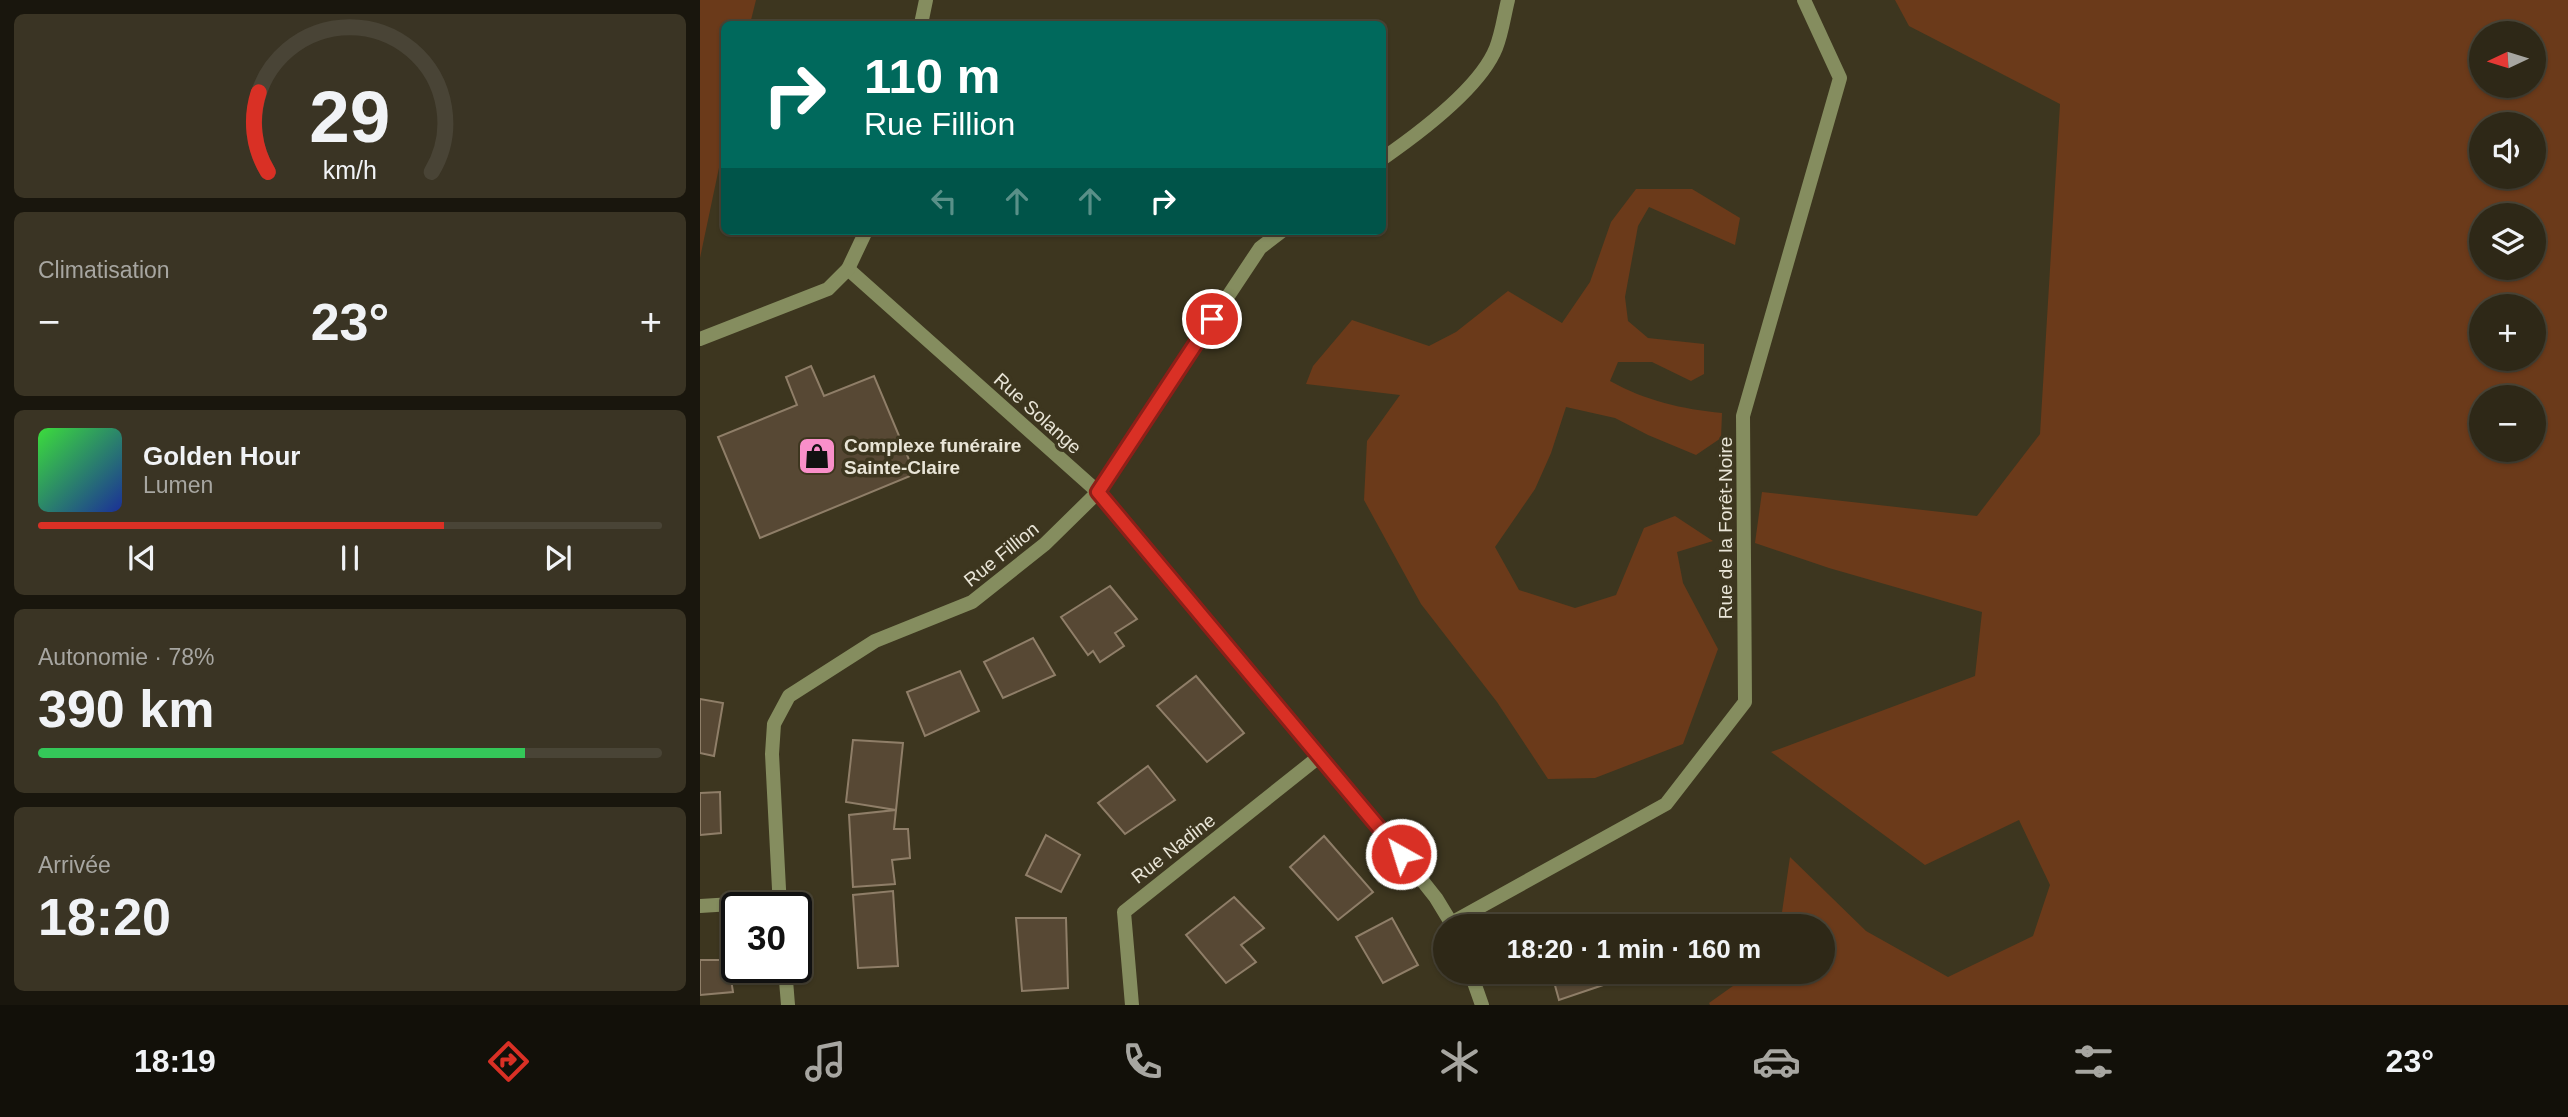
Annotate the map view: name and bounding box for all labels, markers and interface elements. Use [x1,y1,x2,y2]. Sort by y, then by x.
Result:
north arrow [2469,21,2546,98]
map controls [2469,21,2546,462]
icon: right [749,49,840,140]
text: 110 m [864,49,1000,103]
text: 29 [310,76,390,157]
text: Rue Fillion [864,106,1015,142]
button: sound [2469,112,2546,189]
text: km/h [323,156,377,184]
icon: left [925,182,963,220]
icon: ahead [998,182,1036,220]
icon: ahead [1071,182,1109,220]
icon: right [1144,182,1182,220]
button: layers [2469,203,2546,280]
text: Climatisation [38,257,170,283]
pin [1182,289,1242,349]
text: 23° [311,293,389,351]
button: + [2469,294,2546,371]
icon: arrive [1193,300,1231,338]
text: − [38,301,60,343]
text: + [640,301,662,343]
street label: Rue Solange [990,369,1086,458]
button: − [2469,385,2546,462]
shop icon: Complexe funéraire Sainte-Claire [796,435,838,477]
place label: Complexe funéraire Sainte-Claire [844,435,1021,478]
street label: Rue de la Forêt-Noire [1715,437,1736,619]
text: Golden Hour [143,441,300,471]
text: Lumen [143,472,213,498]
street label: Rue Fillion [960,518,1043,591]
icon: previous [123,539,161,577]
icon: pause [331,539,369,577]
icon: next [539,539,577,577]
text: Autonomie · 78% [38,644,214,670]
text: 390 km [38,680,214,738]
street label: Rue Nadine [1127,809,1219,888]
position arrow [1364,817,1438,891]
text: Arrivée [38,852,111,878]
text: 18:20 [38,888,171,946]
speed limit sign: 30 [721,892,812,983]
text: 18:20 · 1 min · 160 m [1507,934,1761,964]
icon: directions [484,1037,533,1086]
icon: music [801,1037,850,1086]
icon: phone [1118,1037,1167,1086]
icon: climate [1435,1037,1484,1086]
icon: car [1752,1037,1801,1086]
icon: filters [2069,1037,2118,1086]
text: 18:19 [134,1043,216,1079]
text: 23° [2386,1043,2434,1079]

